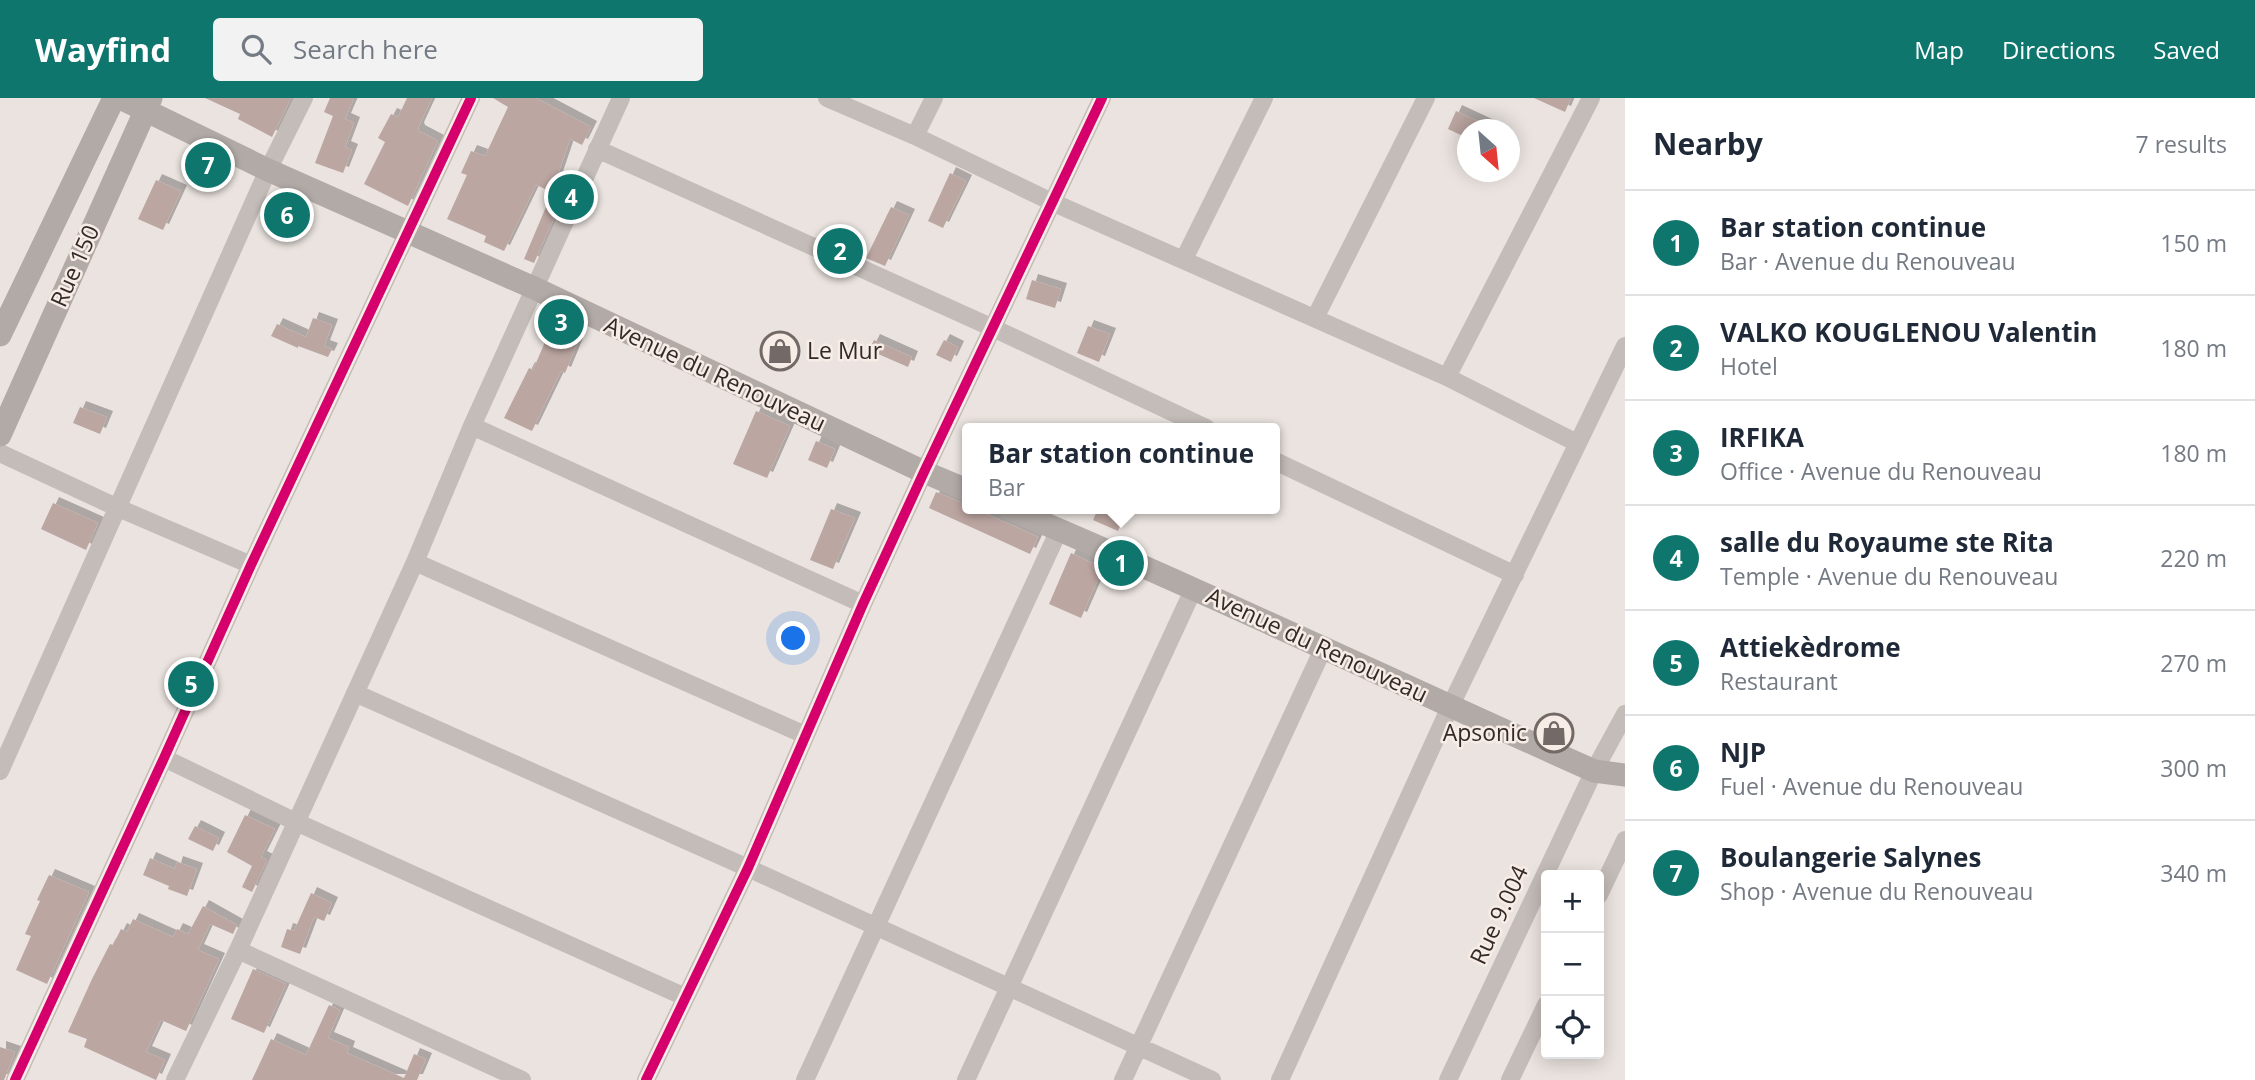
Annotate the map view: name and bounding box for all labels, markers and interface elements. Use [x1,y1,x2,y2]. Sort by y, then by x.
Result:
search box [213,18,703,81]
text: Wayfind [35,27,171,72]
icon: search [237,30,275,68]
text: Search here [293,31,438,67]
text: Map [1914,33,1964,66]
text: Directions [2002,33,2115,66]
text: Saved [2153,33,2220,66]
north arrow [1457,119,1520,182]
text: Nearby [1653,123,1763,164]
text: 7 results [2136,128,2227,160]
pin: 7 [185,139,231,191]
pin: 4 [548,171,594,223]
pin: 6 [264,189,310,241]
text: Bar station continue [1720,209,1986,245]
street label: Rue 150 [42,220,106,312]
pin: 2 [817,225,863,277]
text: 1 [1669,227,1683,259]
text: 150 m [2160,227,2227,259]
text: Bar · Avenue du Renouveau [1720,245,2016,277]
pin: 3 [538,296,584,348]
street label: Avenue du Renouveau [600,308,831,438]
text: VALKO KOUGLENOU Valentin [1720,314,2097,350]
shop icon: Le Mur [759,330,801,372]
text: 2 [1669,332,1683,364]
text: 180 m [2160,332,2227,364]
place label: Le Mur [807,334,883,366]
text: Hotel [1720,350,1778,382]
text: IRFIKA [1720,419,1804,455]
popup [962,423,1280,514]
text: Bar station continue [988,435,1254,471]
text: 3 [1669,437,1683,469]
text: 180 m [2160,437,2227,469]
text: Office · Avenue du Renouveau [1720,455,2042,487]
text: Bar [988,471,1025,503]
text: salle du Royaume ste Rita [1720,524,2054,560]
pin: 1 [1098,537,1144,589]
text: 4 [1669,542,1683,574]
text: 220 m [2160,542,2227,574]
text: Temple · Avenue du Renouveau [1720,560,2058,592]
street label: Avenue du Renouveau [1202,579,1433,709]
your location [776,621,810,655]
text: Attiekèdrome [1720,629,1901,665]
text: 5 [1669,647,1683,679]
text: 270 m [2160,647,2227,679]
pin: 5 [168,658,214,710]
text: Restaurant [1720,665,1838,697]
shop icon: Apsonic [1533,712,1575,754]
place label: Apsonic [1443,716,1527,748]
text: NJP [1720,734,1766,770]
text: 6 [1669,752,1683,784]
text: 300 m [2160,752,2227,784]
text: Fuel · Avenue du Renouveau [1720,770,2023,802]
text: Boulangerie Salynes [1720,839,1981,875]
text: 7 [1669,857,1683,889]
text: 340 m [2160,857,2227,889]
street label: Rue 9.004 [1461,860,1535,969]
map controls [1541,870,1604,1059]
button: + [1541,870,1604,933]
text: Shop · Avenue du Renouveau [1720,875,2033,907]
button: − [1541,933,1604,996]
button: locate [1541,996,1604,1059]

